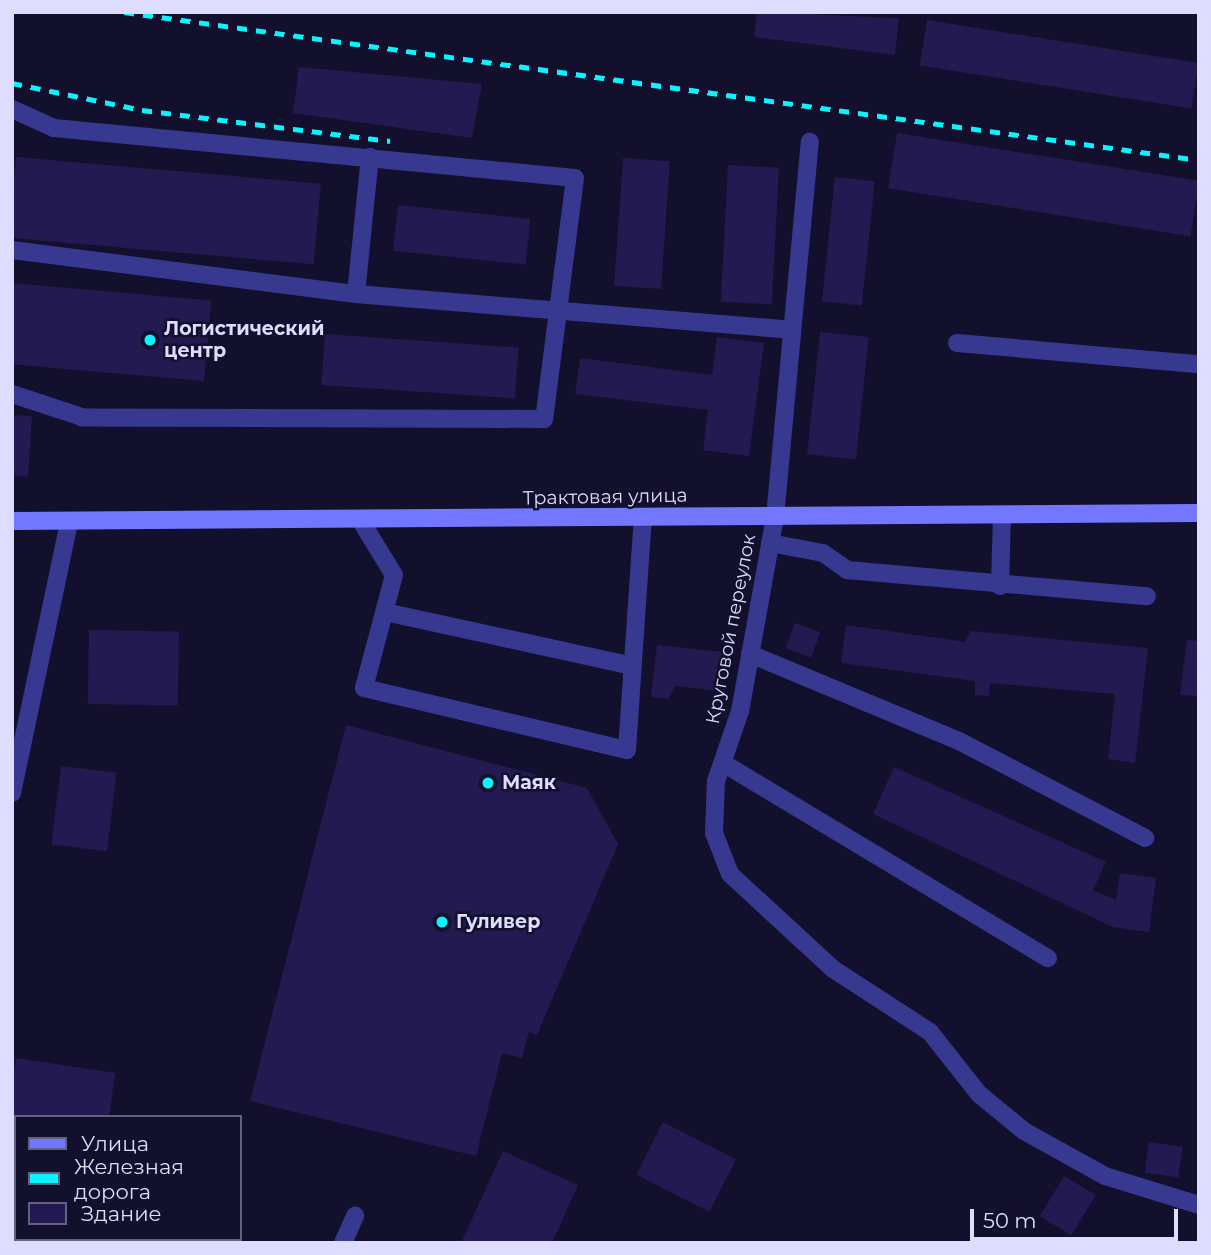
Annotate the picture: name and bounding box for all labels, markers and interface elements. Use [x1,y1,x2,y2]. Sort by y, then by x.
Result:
place label: Логистический центр [164,318,324,362]
marker: Логистический центр [142,332,158,348]
street label: Трактовая улица [522,484,688,510]
street label: Круговой переулок [701,532,761,726]
place label: Маяк [502,772,556,794]
marker: Маяк [480,775,496,791]
place label: Гуливер [456,911,540,933]
marker: Гуливер [434,914,450,930]
legend [14,1115,242,1241]
text: Улица [81,1131,149,1156]
text: Железная дорога [74,1154,184,1204]
scale bar [973,1196,1181,1240]
text: Здание [81,1201,162,1226]
text: 50 m [983,1208,1037,1233]

